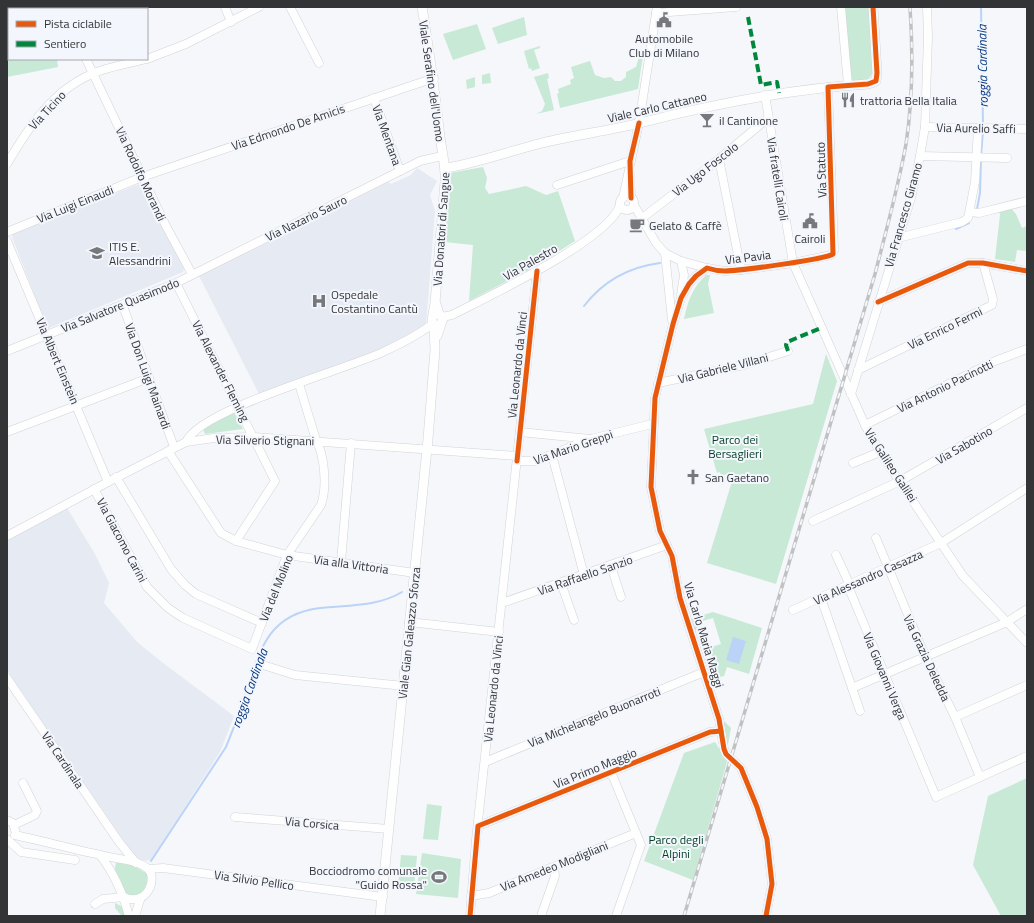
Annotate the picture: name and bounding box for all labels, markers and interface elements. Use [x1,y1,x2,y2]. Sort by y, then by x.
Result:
legend [8,8,148,60]
public building icon: Automobile Club di Milano [655,11,673,29]
text: Pista ciclabile [44,14,112,33]
street label: Viale Serafino dell'Uomo [414,19,450,143]
water label: roggia Cardinala [971,23,993,108]
place label: Automobile Club di Milano [629,29,699,62]
text: Sentiero [44,34,86,53]
street label: Via Ticino [24,86,70,134]
street label: Viale Carlo Cattaneo [605,86,709,128]
restaurant icon: trattoria Bella Italia [839,91,857,109]
place label: trattoria Bella Italia [860,91,957,110]
street label: Via Edmondo De Amicis [229,99,348,155]
street label: Via Mentana [367,102,407,168]
bar icon: il Cantinone [698,111,716,129]
place label: il Cantinone [719,111,778,130]
street label: Via Aurelio Saffi [936,118,1016,138]
street label: Via Rodolfo Morandi [111,124,171,224]
street label: Via fratelli Cairoli [762,136,794,222]
street label: Via Ugo Foscolo [668,137,742,201]
street label: Via Statuto [811,142,831,198]
street label: Via Francesco Giramo [879,160,927,270]
street label: Via Donatori di Sangue [428,171,454,287]
street label: Via Luigi Einaudi [34,180,116,228]
street label: Via Nazario Sauro [262,190,350,246]
public building icon: Cairoli [801,212,819,230]
cafe icon: Gelato & Caffè [628,216,646,234]
place label: Gelato & Caffè [649,216,722,235]
place label: Cairoli [795,229,825,248]
place label: ITIS E. Alessandrini [109,237,171,270]
street label: Via Palestro [499,239,561,285]
school or university icon: ITIS E. Alessandrini [88,244,106,262]
street label: Via Pavia [724,245,772,269]
street label: Via Salvatore Quasimodo [58,273,182,337]
place label: Ospedale Costantino Cantù [331,285,418,318]
hospital icon: Ospedale Costantino Cantù [310,292,328,310]
street label: Via Enrico Fermi [904,302,986,354]
street label: Via Leonardo da Vinci [502,311,532,419]
street label: Via Albert Einstein [31,315,85,407]
street label: Via Alexander Fleming [187,317,255,425]
street label: Via Don Luigi Mainardi [120,320,176,432]
street label: Via Gabriele Villani [676,348,770,388]
street label: Via Antonio Pacinotti [894,354,996,418]
street label: Via Sabotino [932,421,996,469]
street label: Via Galileo Galilei [860,424,922,506]
street label: Via Mario Greppi [531,425,615,469]
street label: Via Silverio Stignani [216,430,314,450]
park label: Parco dei Bersaglieri [708,430,762,463]
church icon: San Gaetano [684,468,702,486]
place label: San Gaetano [705,468,769,487]
street label: Via Giacomo Carini [92,494,152,586]
street label: Via Alessandro Casazza [810,544,926,610]
street label: Via alla Vittoria [312,549,390,579]
street label: Via Raffaello Sanzio [535,550,635,600]
street label: Via del Molino [254,552,298,624]
street label: Viale Gian Galeazzo Sforza [393,566,425,700]
street label: Via Carlo Maria Maggi [679,580,729,690]
street label: Via Grazia Deledda [899,611,955,705]
street label: Via Giovanni Verga [858,629,912,723]
street label: Via Leonardo da Vinci [478,635,508,743]
water label: roggia Cardinala [225,644,273,730]
street label: Via Michelangelo Buonarroti [525,682,663,752]
street label: Via Cardinala [37,728,89,792]
street label: Via Primo Maggio [550,743,640,793]
street label: Via Corsica [284,811,340,835]
park label: Parco degli Alpini [648,830,704,863]
street label: Via Amedeo Modigliani [497,836,611,896]
place label: Bocciodromo comunale "Guido Rossa" [309,861,427,894]
street label: Via Silvio Pellico [213,865,295,895]
sports icon: Bocciodromo comunale "Guido Rossa" [430,868,448,886]

